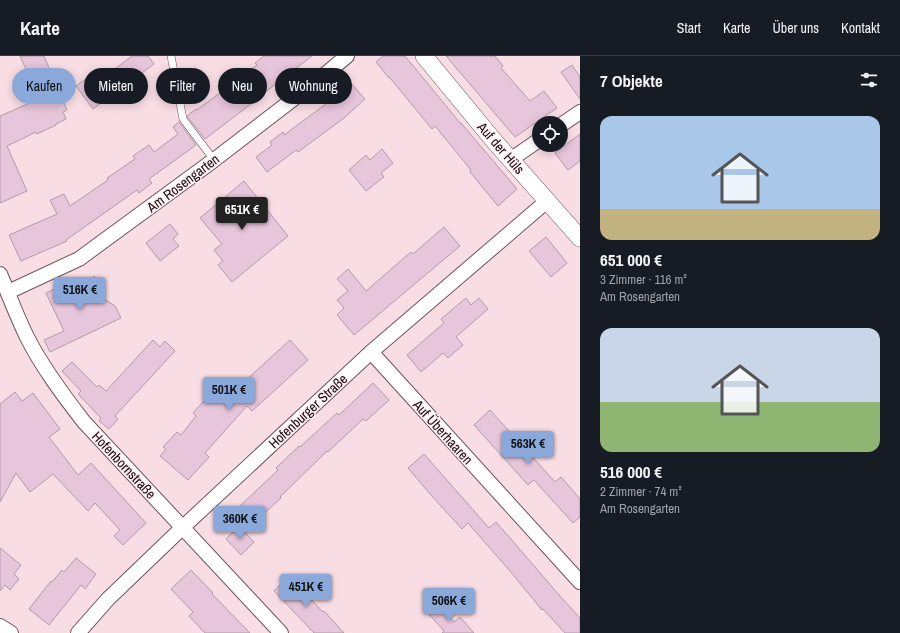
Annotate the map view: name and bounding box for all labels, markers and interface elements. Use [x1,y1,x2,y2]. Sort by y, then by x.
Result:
text: Karte [20,15,60,41]
text: Start [677,19,701,37]
text: Karte [723,19,750,37]
text: Über uns [772,19,819,37]
text: Kontakt [841,19,880,37]
chip: Kaufen [12,68,76,104]
chip: Mieten [84,68,148,104]
chip: Filter [156,68,210,104]
chip: Neu [218,68,267,104]
chip: Wohnung [275,68,352,104]
text: 7 Objekte [600,69,663,92]
icon: filters [858,69,880,91]
map controls [532,116,568,152]
button: locate [532,116,568,152]
street label: Auf der Hüls [473,118,529,178]
icon: home [704,142,776,214]
street label: Am Rosengarten [142,150,223,217]
pin: 651K € [209,197,275,231]
text: 651K € [225,201,259,218]
text: 651 000 € [600,248,662,271]
text: 3 Zimmer · 116 m² [600,271,687,288]
pin: 516K € [47,277,113,311]
text: 516K € [63,281,97,298]
text: Am Rosengarten [600,288,680,305]
icon: home [704,354,776,426]
street label: Hofenburger Straße [265,370,351,452]
pin: 501K € [196,377,262,411]
text: 501K € [212,381,246,398]
street label: Auf Überhaaren [409,395,477,468]
street label: Hofenbornstraße [88,427,160,503]
pin: 563K € [495,431,561,465]
text: 563K € [511,435,545,452]
text: 516 000 € [600,460,662,483]
text: 2 Zimmer · 74 m² [600,483,682,500]
text: Am Rosengarten [600,500,680,517]
pin: 360K € [207,506,273,540]
text: 360K € [223,510,257,527]
pin: 451K € [273,574,339,608]
text: 451K € [289,578,323,595]
pin: 506K € [416,588,482,622]
text: 506K € [432,592,466,609]

